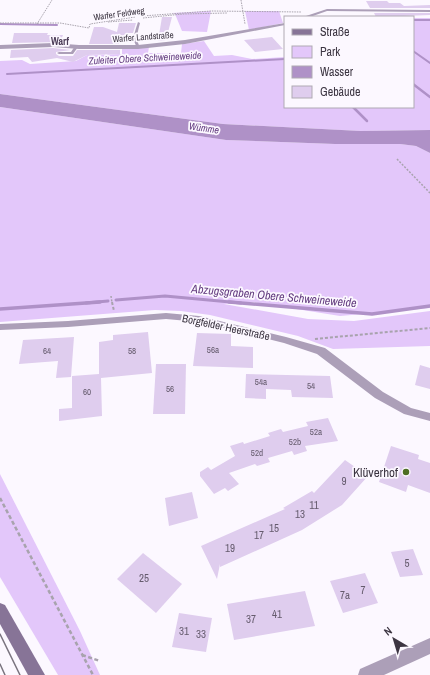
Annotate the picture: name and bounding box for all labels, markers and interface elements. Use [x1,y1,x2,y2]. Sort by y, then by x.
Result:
street label: Warfer Feldweg [93,4,146,24]
legend [284,16,414,108]
text: Straße [320,24,350,40]
street label: Warfer Landstraße [112,29,174,45]
district label: Warf [51,35,69,48]
text: Park [320,44,340,60]
water label: Zuleiter Obere Schweineweide [87,49,202,68]
text: Wasser [320,64,354,80]
text: Gebäude [320,84,361,100]
water label: Wümme [188,119,220,137]
water label: Abzugsgraben Obere Schweineweide [190,281,358,311]
street label: Borgfelder Heerstraße [181,311,271,343]
house number: 56a [207,344,219,356]
house number: 64 [43,345,51,357]
house number: 58 [128,345,136,357]
house number: 54a [255,376,267,388]
house number: 54 [307,380,315,392]
house number: 56 [166,383,174,395]
house number: 60 [83,386,91,398]
house number: 52a [310,426,322,438]
house number: 52b [289,436,301,448]
house number: 52d [251,447,263,459]
place label: Klüverhof [353,464,398,481]
marker: Klüverhof [401,467,411,477]
house number: 9 [341,474,347,488]
house number: 11 [309,498,319,512]
house number: 13 [295,507,305,521]
house number: 15 [269,521,279,535]
house number: 17 [254,528,264,542]
house number: 19 [225,541,235,555]
house number: 5 [404,556,410,570]
house number: 25 [139,571,149,585]
house number: 7 [360,583,366,597]
house number: 7a [340,588,350,602]
house number: 41 [272,607,282,621]
house number: 37 [246,612,256,626]
north arrow [374,619,414,659]
house number: 31 [179,624,189,638]
text: N [381,624,395,639]
house number: 33 [196,627,206,641]

